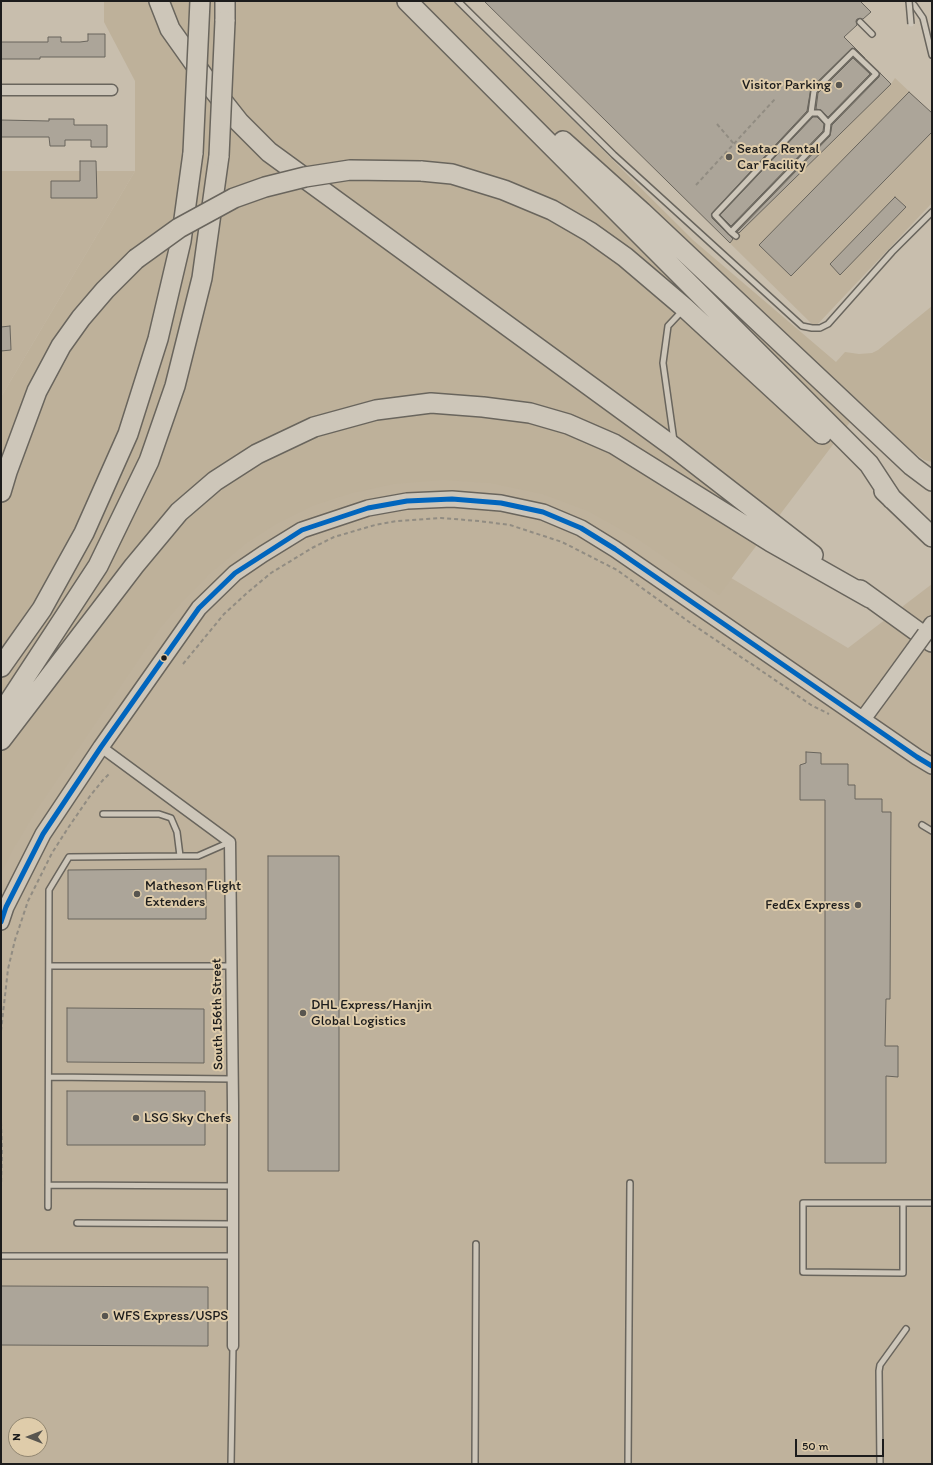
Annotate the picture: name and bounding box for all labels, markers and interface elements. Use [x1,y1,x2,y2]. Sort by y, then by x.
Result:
place label: Visitor Parking [742,77,831,93]
marker: Visitor Parking [834,80,844,90]
place label: Seatac Rental Car Facility [737,141,820,174]
marker: Seatac Rental Car Facility [724,152,734,162]
unlabelled marker [159,653,169,663]
place label: Matheson Flight Extenders [145,878,241,910]
marker: Matheson Flight Extenders [132,889,142,899]
place label: FedEx Express [765,897,850,913]
marker: FedEx Express [853,900,863,910]
street label: South 156th Street [209,958,227,1070]
place label: DHL Express/Hanjin Global Logistics [311,997,432,1030]
marker: DHL Express/Hanjin Global Logistics [298,1008,308,1018]
place label: LSG Sky Chefs [144,1110,231,1126]
marker: LSG Sky Chefs [131,1113,141,1123]
place label: WFS Express/USPS [113,1308,228,1324]
marker: WFS Express/USPS [100,1311,110,1321]
north arrow [8,1417,48,1457]
scale bar [797,1431,886,1457]
text: N [10,1433,23,1441]
text: 50 m [802,1439,828,1453]

